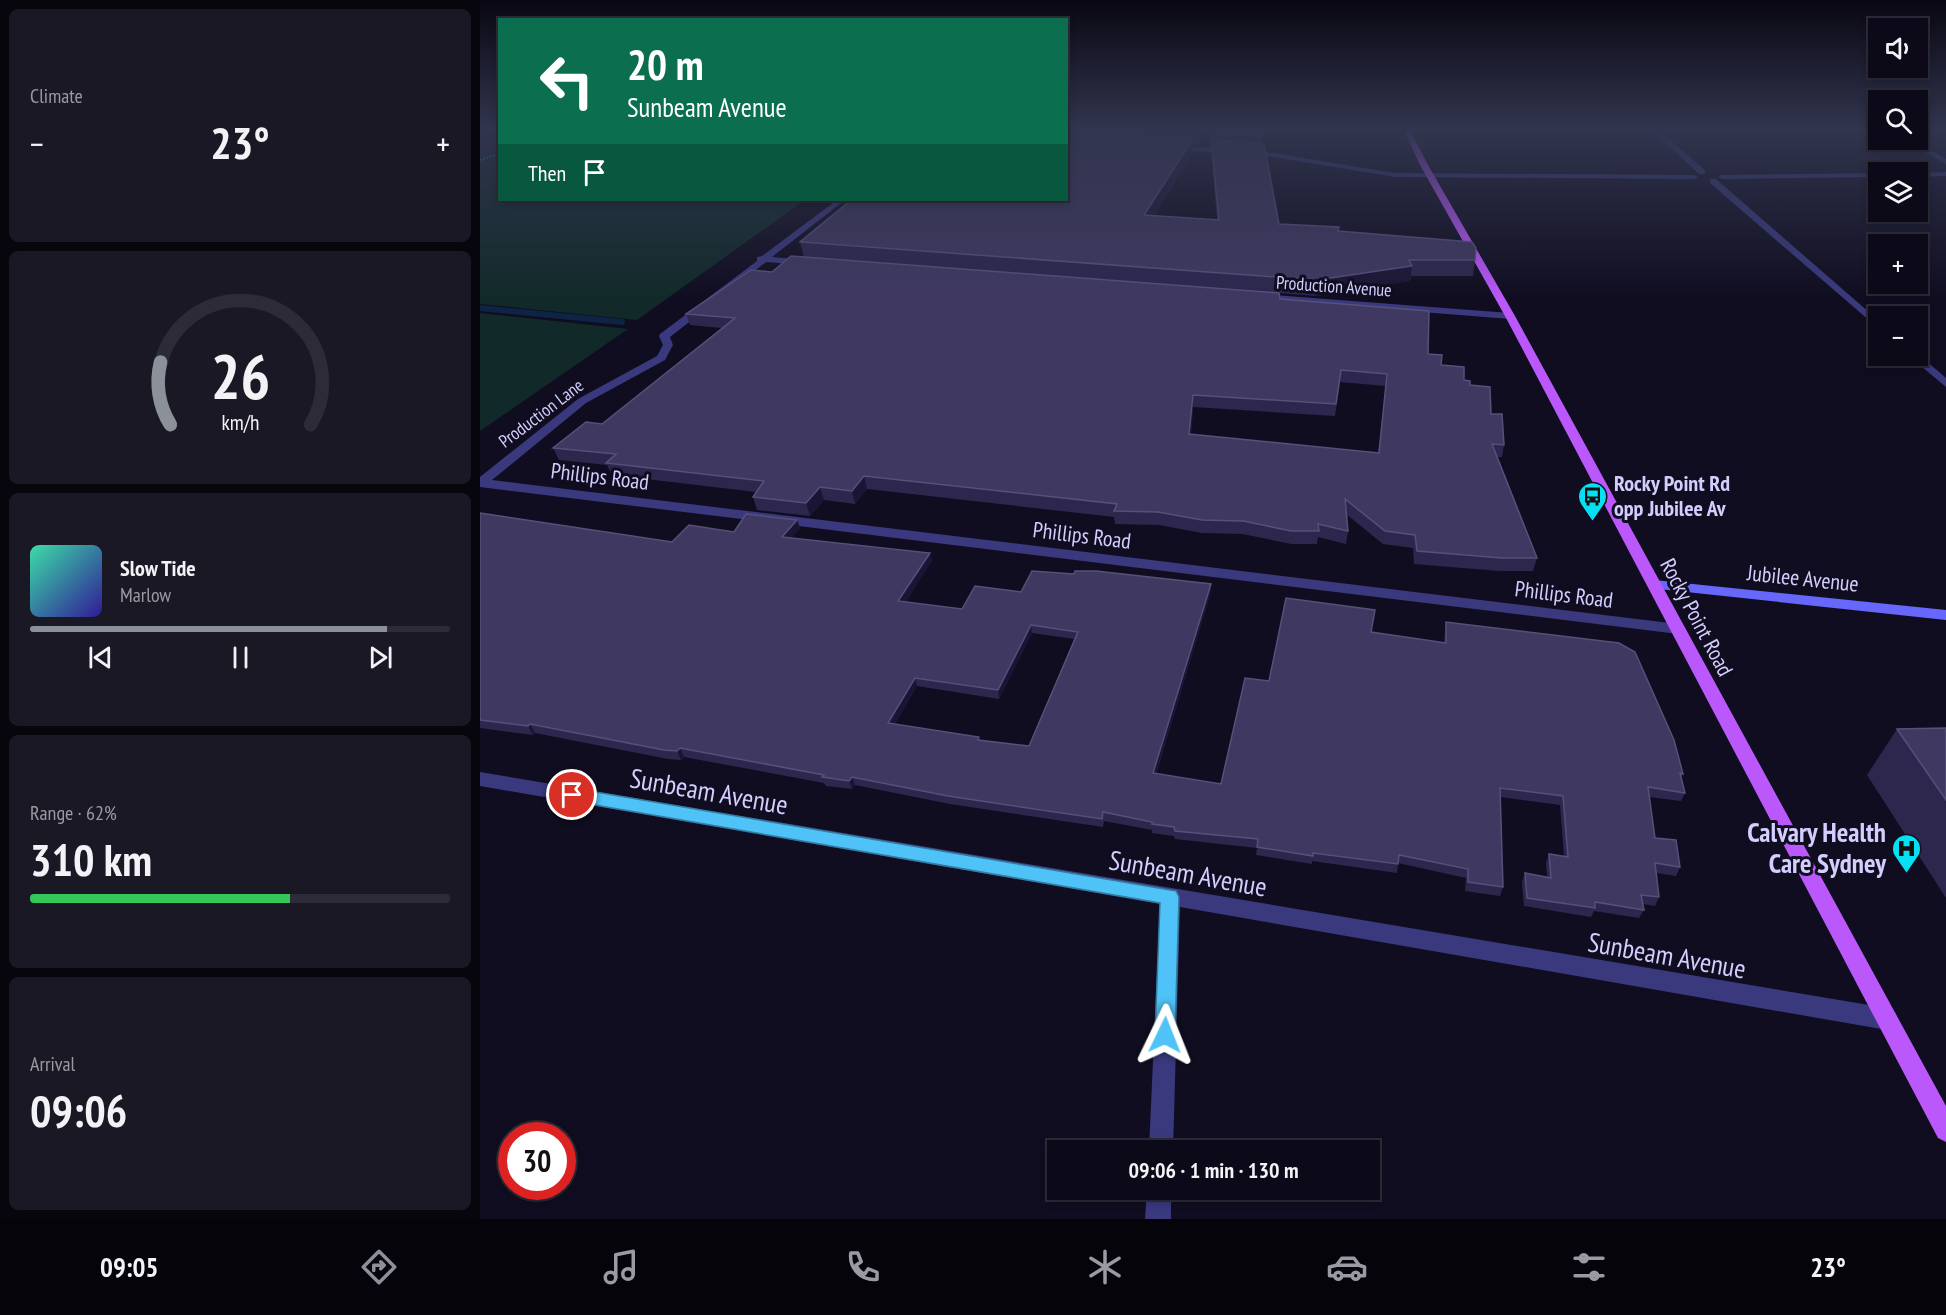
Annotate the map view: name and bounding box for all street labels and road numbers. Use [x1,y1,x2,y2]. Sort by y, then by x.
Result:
street label: Production Avenue [1275,270,1393,302]
street label: Production Lane [494,374,588,452]
street label: Phillips Road [549,456,651,496]
street label: Phillips Road [1031,515,1133,555]
street label: Rocky Point Road [1654,553,1740,681]
street label: Jubilee Avenue [1745,558,1860,598]
street label: Phillips Road [1513,574,1615,614]
street label: Sunbeam Avenue [627,760,791,822]
street label: Sunbeam Avenue [1106,842,1270,904]
street label: Sunbeam Avenue [1585,924,1749,986]

